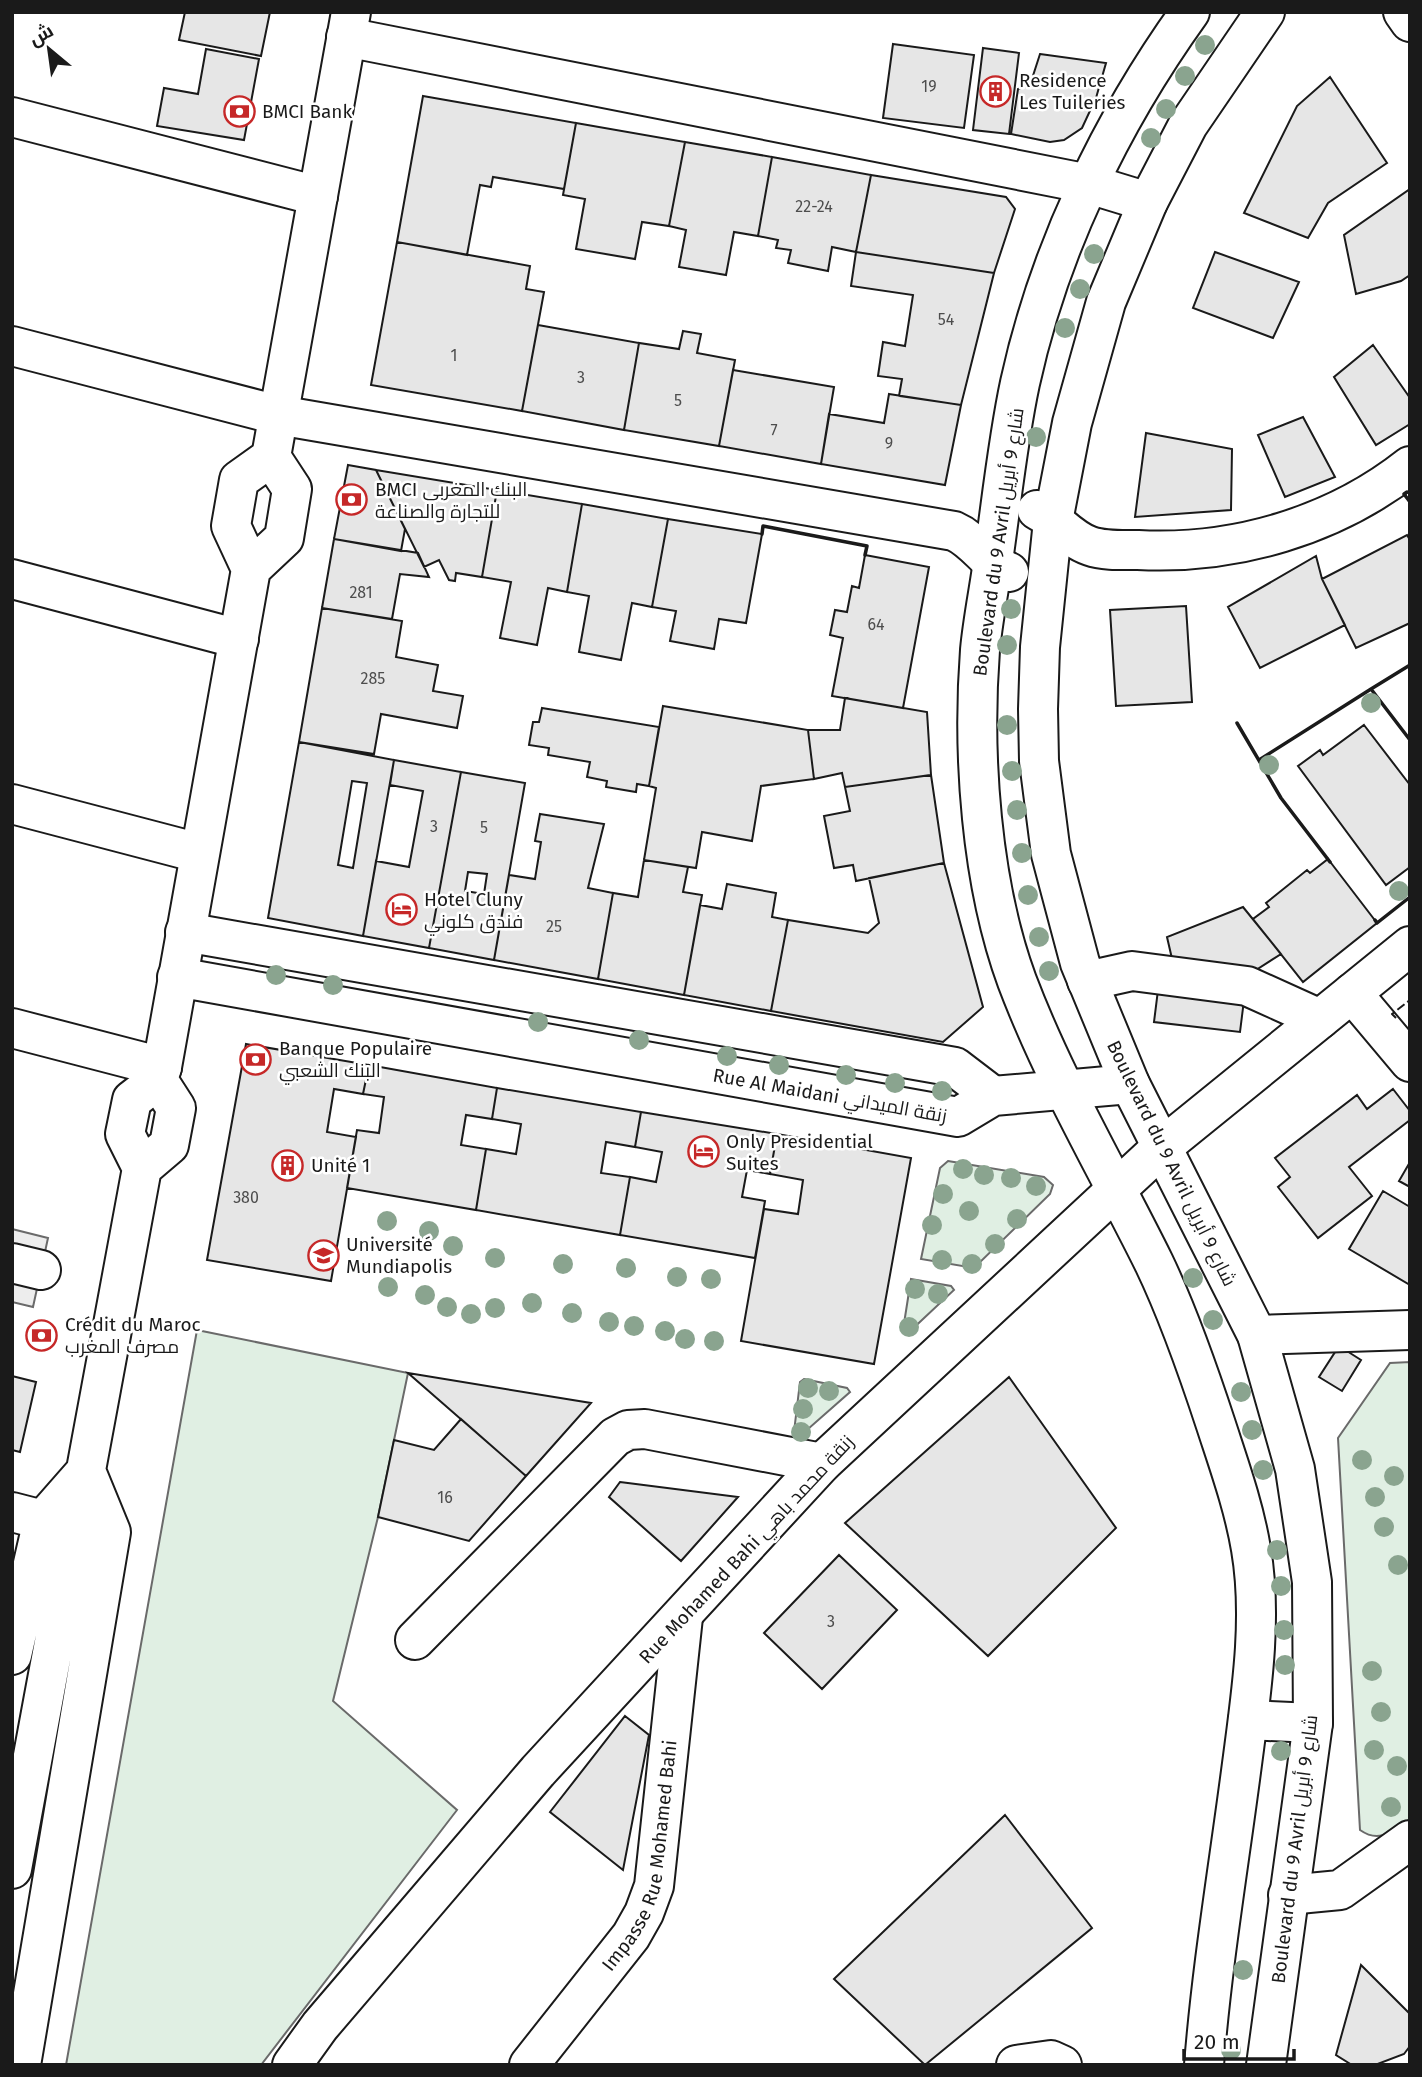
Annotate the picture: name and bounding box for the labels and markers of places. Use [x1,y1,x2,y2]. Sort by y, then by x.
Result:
place label: Residence Les Tuileries [1019,69,1126,114]
building icon: Residence Les Tuileries [979,74,1013,108]
bank icon: BMCI Bank [222,94,256,128]
place label: BMCI Bank [262,100,352,123]
place label: BMCI البنك المغربي للتجارة والصناعة [375,478,527,523]
bank icon: BMCI البنك المغربي للتجارة والصناعة [335,483,369,517]
place label: Hotel Cluny فندق كلوني [424,888,524,936]
hotel icon: Hotel Cluny فندق كلوني [384,893,418,927]
place label: Banque Populaire البنك الشعبي [279,1037,432,1085]
bank icon: Banque Populaire البنك الشعبي [239,1042,273,1076]
place label: Only Presidential Suites [726,1130,873,1175]
hotel icon: Only Presidential Suites [686,1135,720,1169]
building icon: Unité 1 [271,1148,305,1182]
place label: Unité 1 [311,1154,370,1177]
place label: Université Mundiapolis [346,1233,452,1278]
school or university icon: Université Mundiapolis [306,1238,340,1272]
place label: Crédit du Maroc مصرف المغرب [65,1313,201,1358]
bank icon: Crédit du Maroc مصرف المغرب [25,1318,59,1352]

